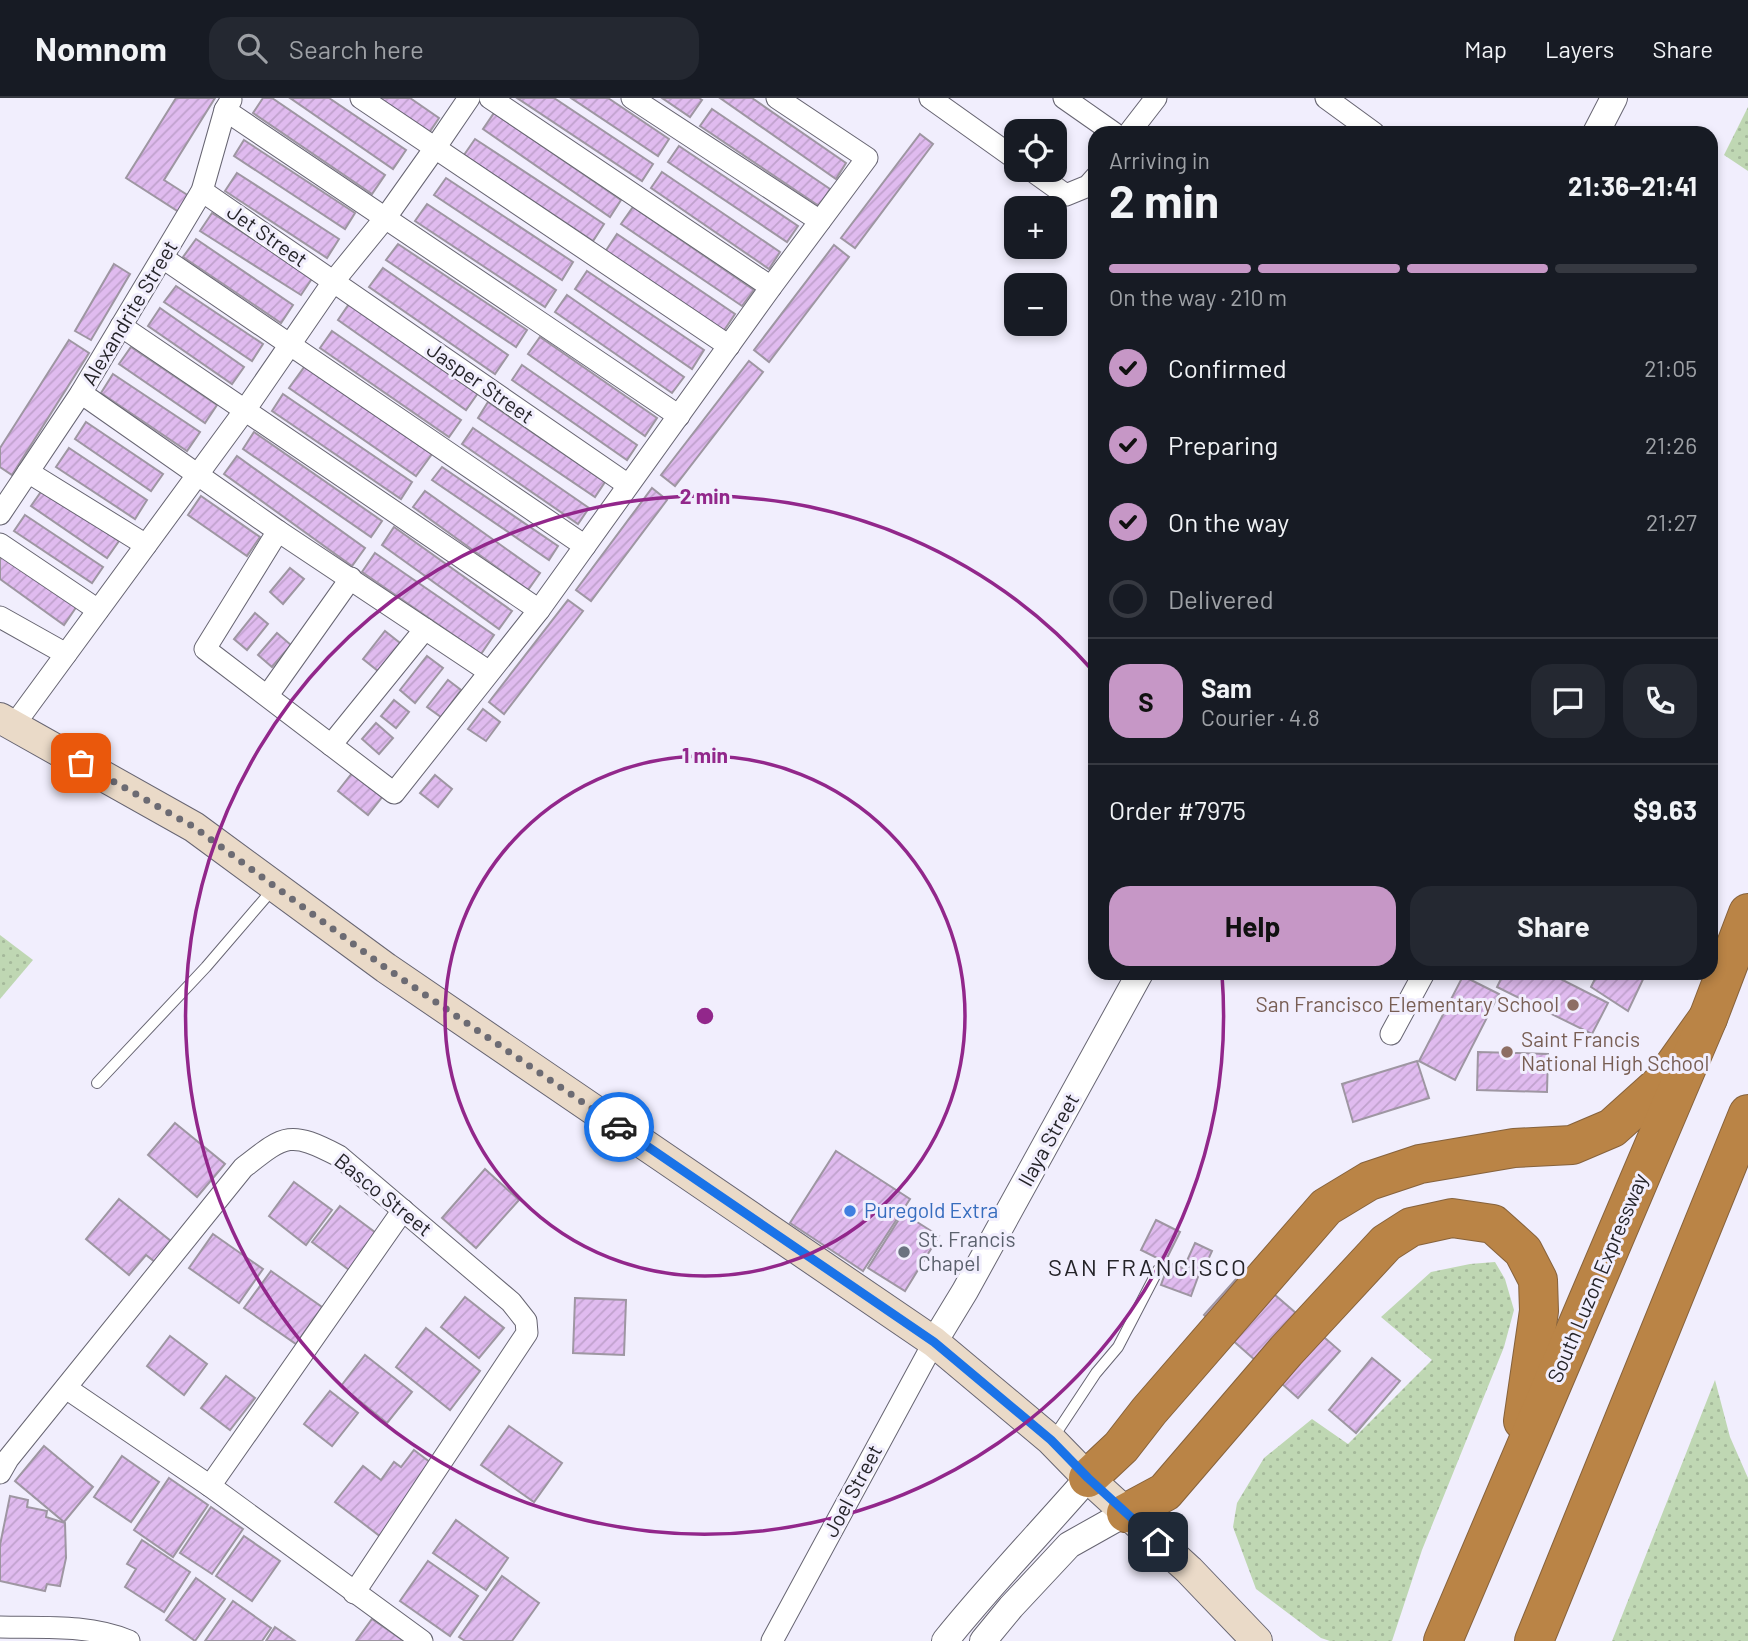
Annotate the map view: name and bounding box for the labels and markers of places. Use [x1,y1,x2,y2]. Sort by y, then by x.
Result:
pin [51,733,111,793]
place label: San Francisco Elementary School [1255,991,1559,1016]
marker: San Francisco Elementary School [1565,997,1581,1013]
centre of rings [693,1004,717,1028]
place label: Saint Francis National High School [1521,1026,1709,1075]
marker: Saint Francis National High School [1499,1044,1515,1060]
place label: Puregold Extra [864,1197,998,1222]
marker: Puregold Extra [842,1203,858,1219]
place label: St. Francis Chapel [918,1226,1016,1275]
marker: St. Francis Chapel [896,1244,912,1260]
pin [1128,1512,1188,1572]

